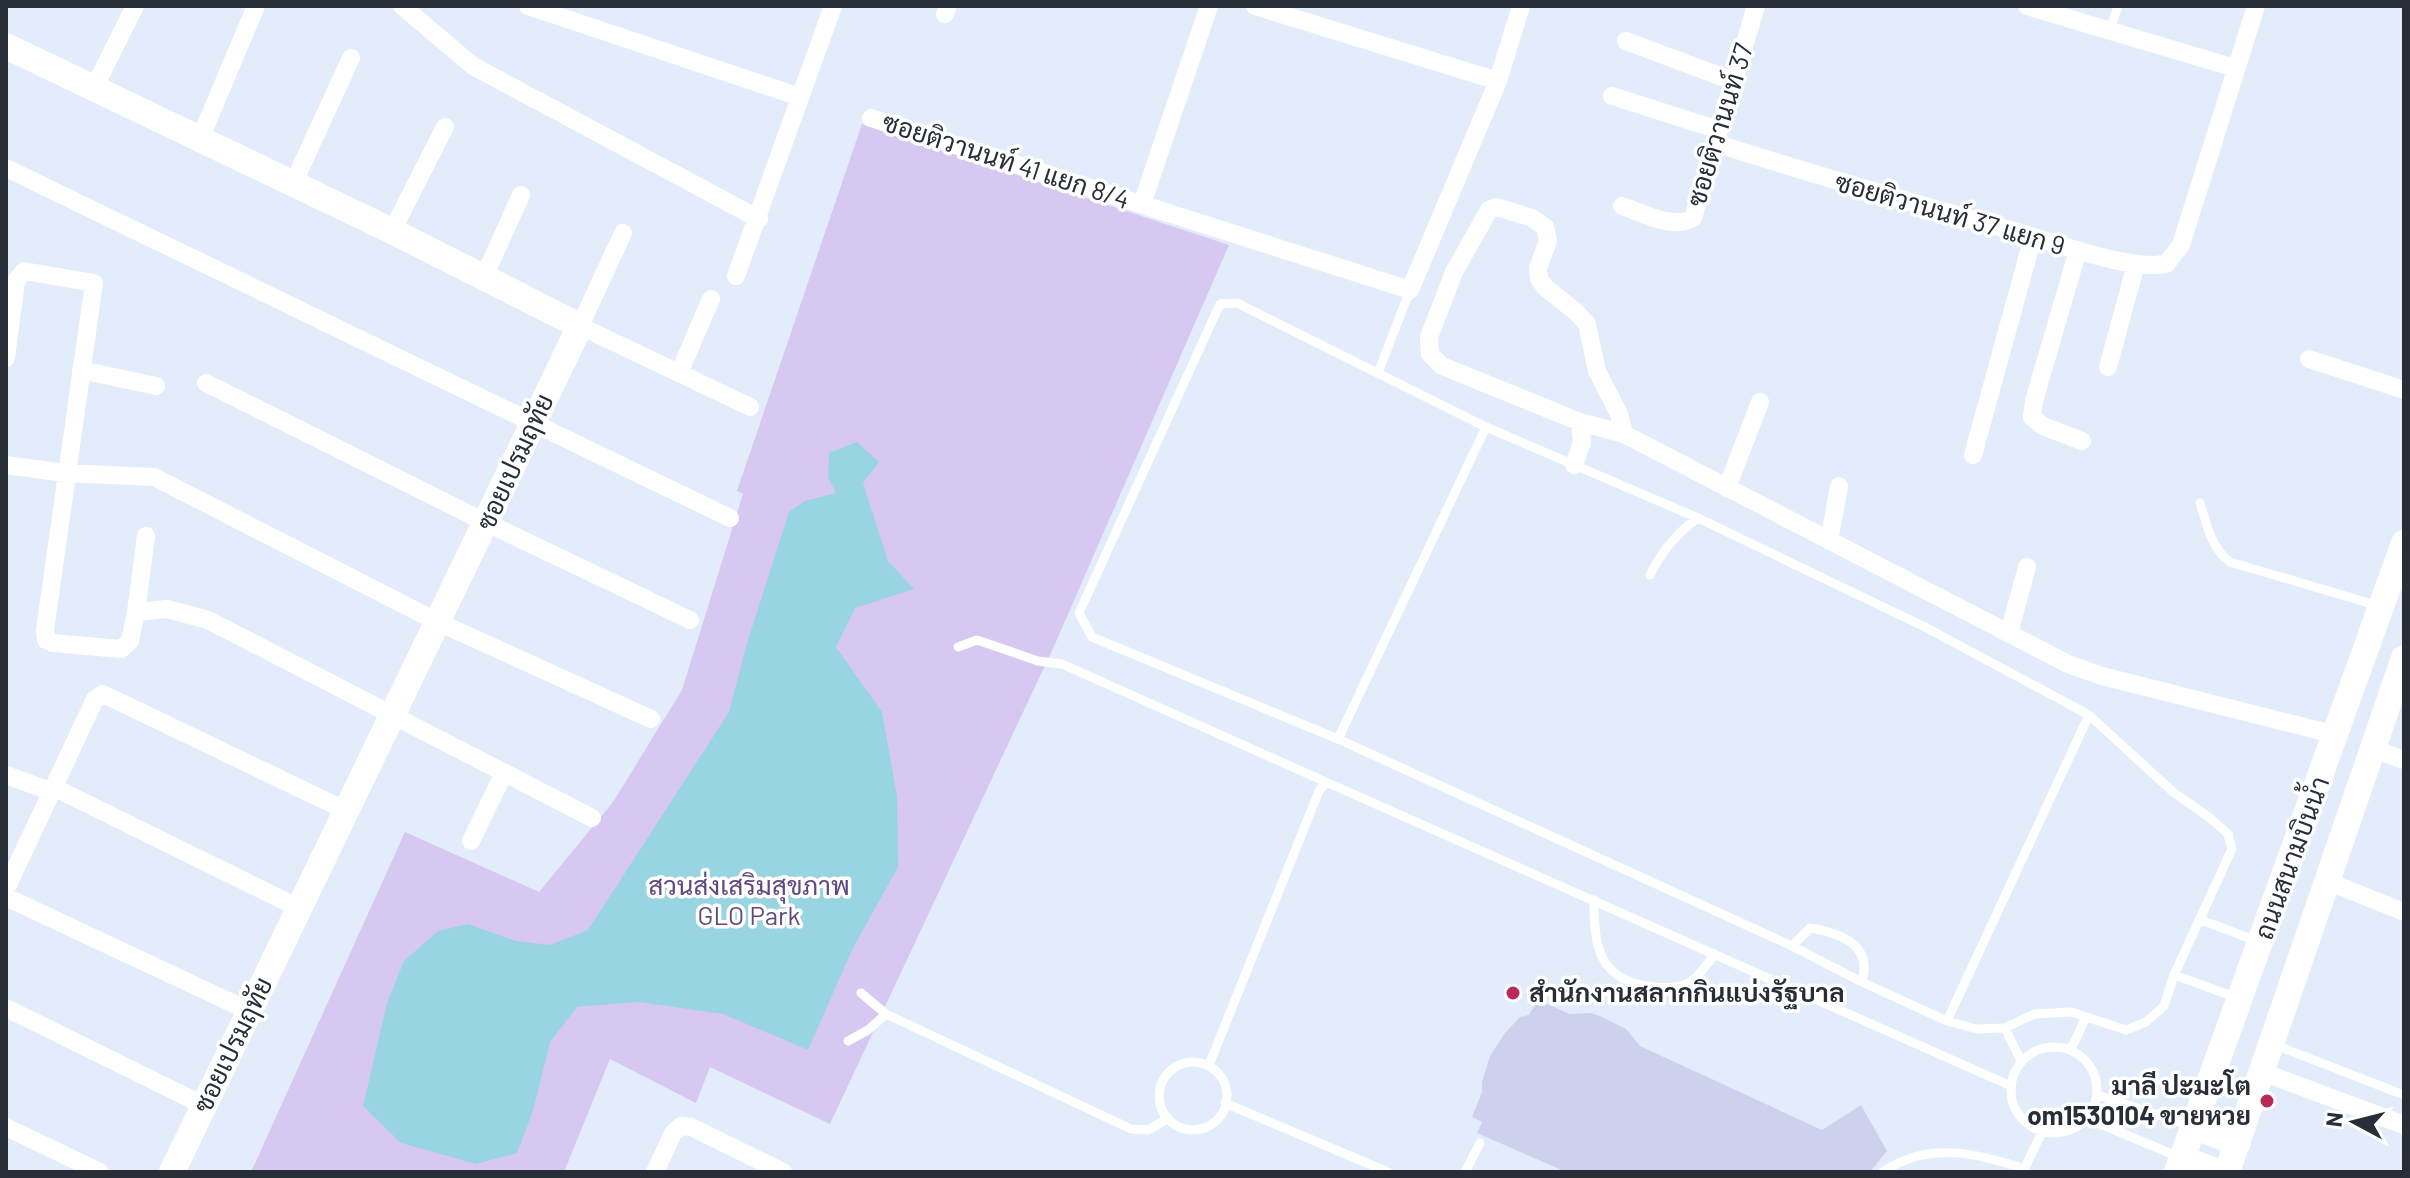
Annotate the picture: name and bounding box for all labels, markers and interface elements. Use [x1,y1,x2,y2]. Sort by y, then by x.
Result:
street label: ซอยติวานนท์ 37 [1679,39,1758,210]
street label: ซอยติวานนท์ 41 แยก 8/4 [879,105,1134,214]
street label: ซอยติวานนท์ 37 แยก 9 [1832,165,2069,260]
street label: ซอยเปรมฤทัย [469,388,561,535]
street label: ถนนสนามบินน้ำ [2243,770,2334,943]
park label: สวนส่งเสริมสุขภาพ GLO Park [648,869,850,930]
street label: ซอยเปรมฤทัย [186,972,280,1118]
place label: สำนักงานสลากกินแบ่งรัฐบาล [1529,976,1844,1010]
marker: สำนักงานสลากกินแบ่งรัฐบาล [1504,984,1522,1002]
place label: มาลี ปะมะโต om1530104 ขายหวย [2027,1069,2251,1130]
north arrow [2314,1082,2394,1162]
marker: มาลี ปะมะโต om1530104 ขายหวย [2258,1092,2276,1110]
text: N [2319,1111,2347,1128]

